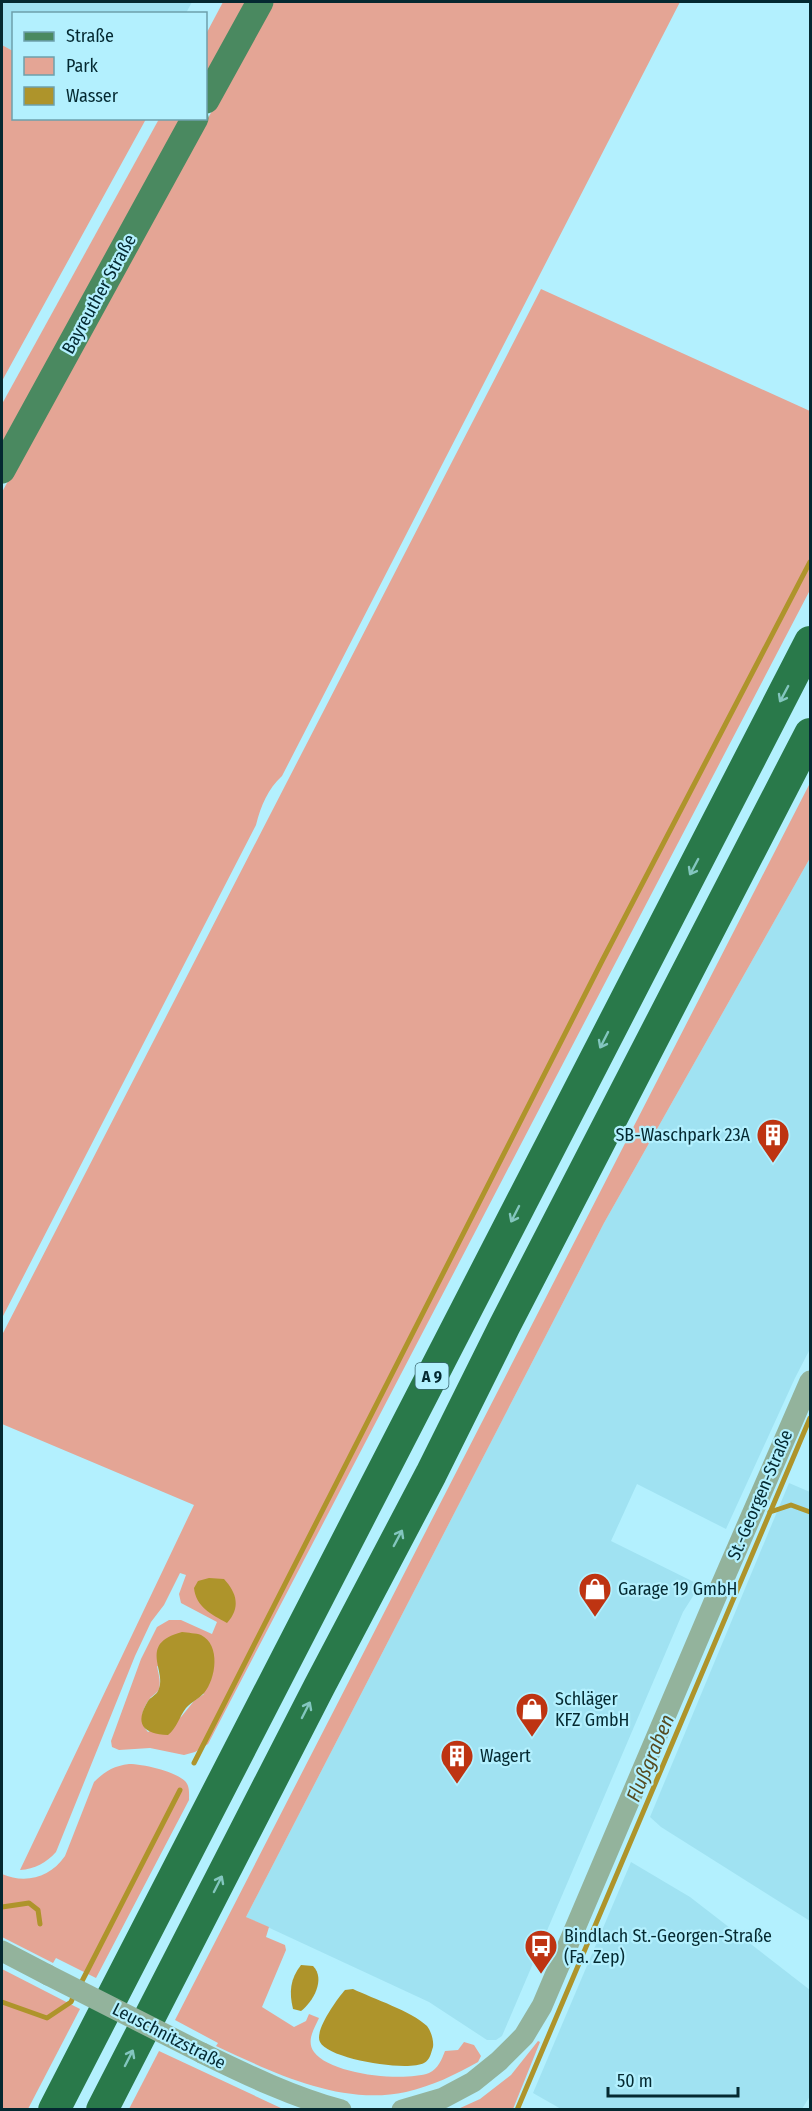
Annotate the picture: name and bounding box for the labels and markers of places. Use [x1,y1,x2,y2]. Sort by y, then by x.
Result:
building icon: SB-Waschpark 23A [755,1117,791,1164]
place label: SB-Waschpark 23A [615,1124,751,1146]
shop icon: Garage 19 GmbH [577,1571,613,1618]
place label: Garage 19 GmbH [618,1578,737,1600]
place label: Schläger KFZ GmbH [555,1688,629,1731]
shop icon: Schläger KFZ GmbH [514,1691,550,1738]
building icon: Wagert [439,1738,475,1785]
place label: Wagert [480,1745,531,1767]
place label: Bindlach St.-Georgen-Straße (Fa. Zep) [564,1925,772,1968]
bus stop icon: Bindlach St.-Georgen-Straße (Fa. Zep) [523,1928,559,1975]

